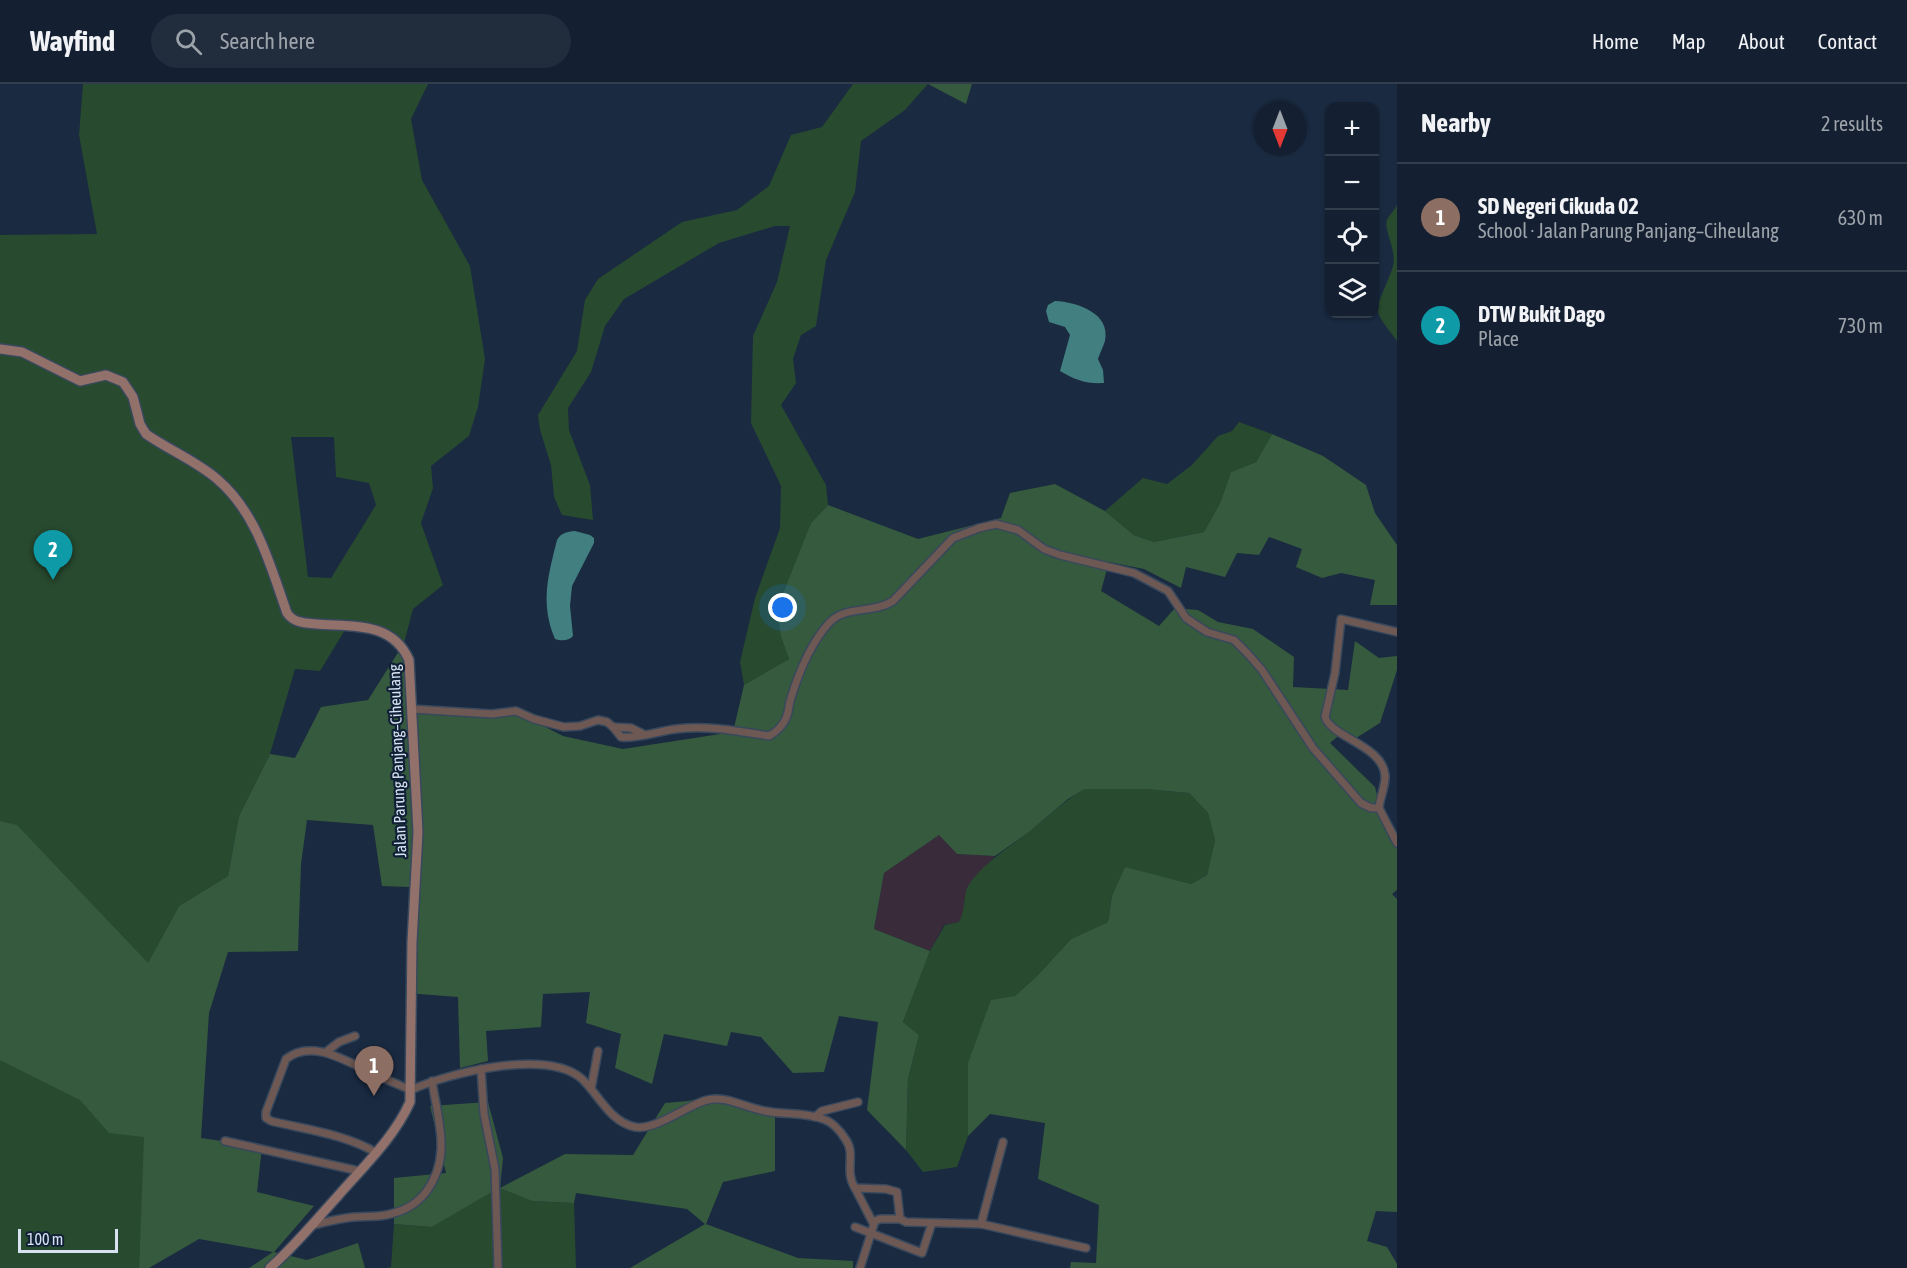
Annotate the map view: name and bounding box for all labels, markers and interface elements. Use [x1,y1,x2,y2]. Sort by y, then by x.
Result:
search box [151,14,571,68]
text: Wayfind [30,25,115,57]
icon: search [172,25,205,58]
text: Search here [220,28,315,54]
text: Home [1592,29,1639,53]
text: Map [1672,29,1706,53]
text: About [1739,29,1785,53]
text: Contact [1818,29,1877,53]
north arrow [1253,102,1307,156]
map controls [1325,102,1379,318]
button: + [1325,102,1379,156]
text: Nearby [1421,108,1491,138]
text: 2 results [1821,112,1883,135]
button: − [1325,156,1379,210]
text: SD Negeri Cikuda 02 [1478,193,1639,219]
text: 1 [1436,206,1445,229]
text: 630 m [1838,206,1883,229]
button: locate [1325,210,1379,264]
text: School · Jalan Parung Panjang–Ciheulang [1478,219,1779,242]
button: layers [1325,264,1379,318]
text: DTW Bukit Dago [1478,301,1605,327]
text: 2 [1436,314,1445,337]
text: 730 m [1838,314,1883,337]
text: Place [1478,327,1519,350]
pin: 2 [34,530,72,580]
your location [768,593,797,622]
street label: Jalan Parung Panjang–Ciheulang [385,664,410,858]
pin: 1 [354,1046,394,1096]
scale bar [18,1226,118,1254]
text: 100 m [27,1230,63,1248]

